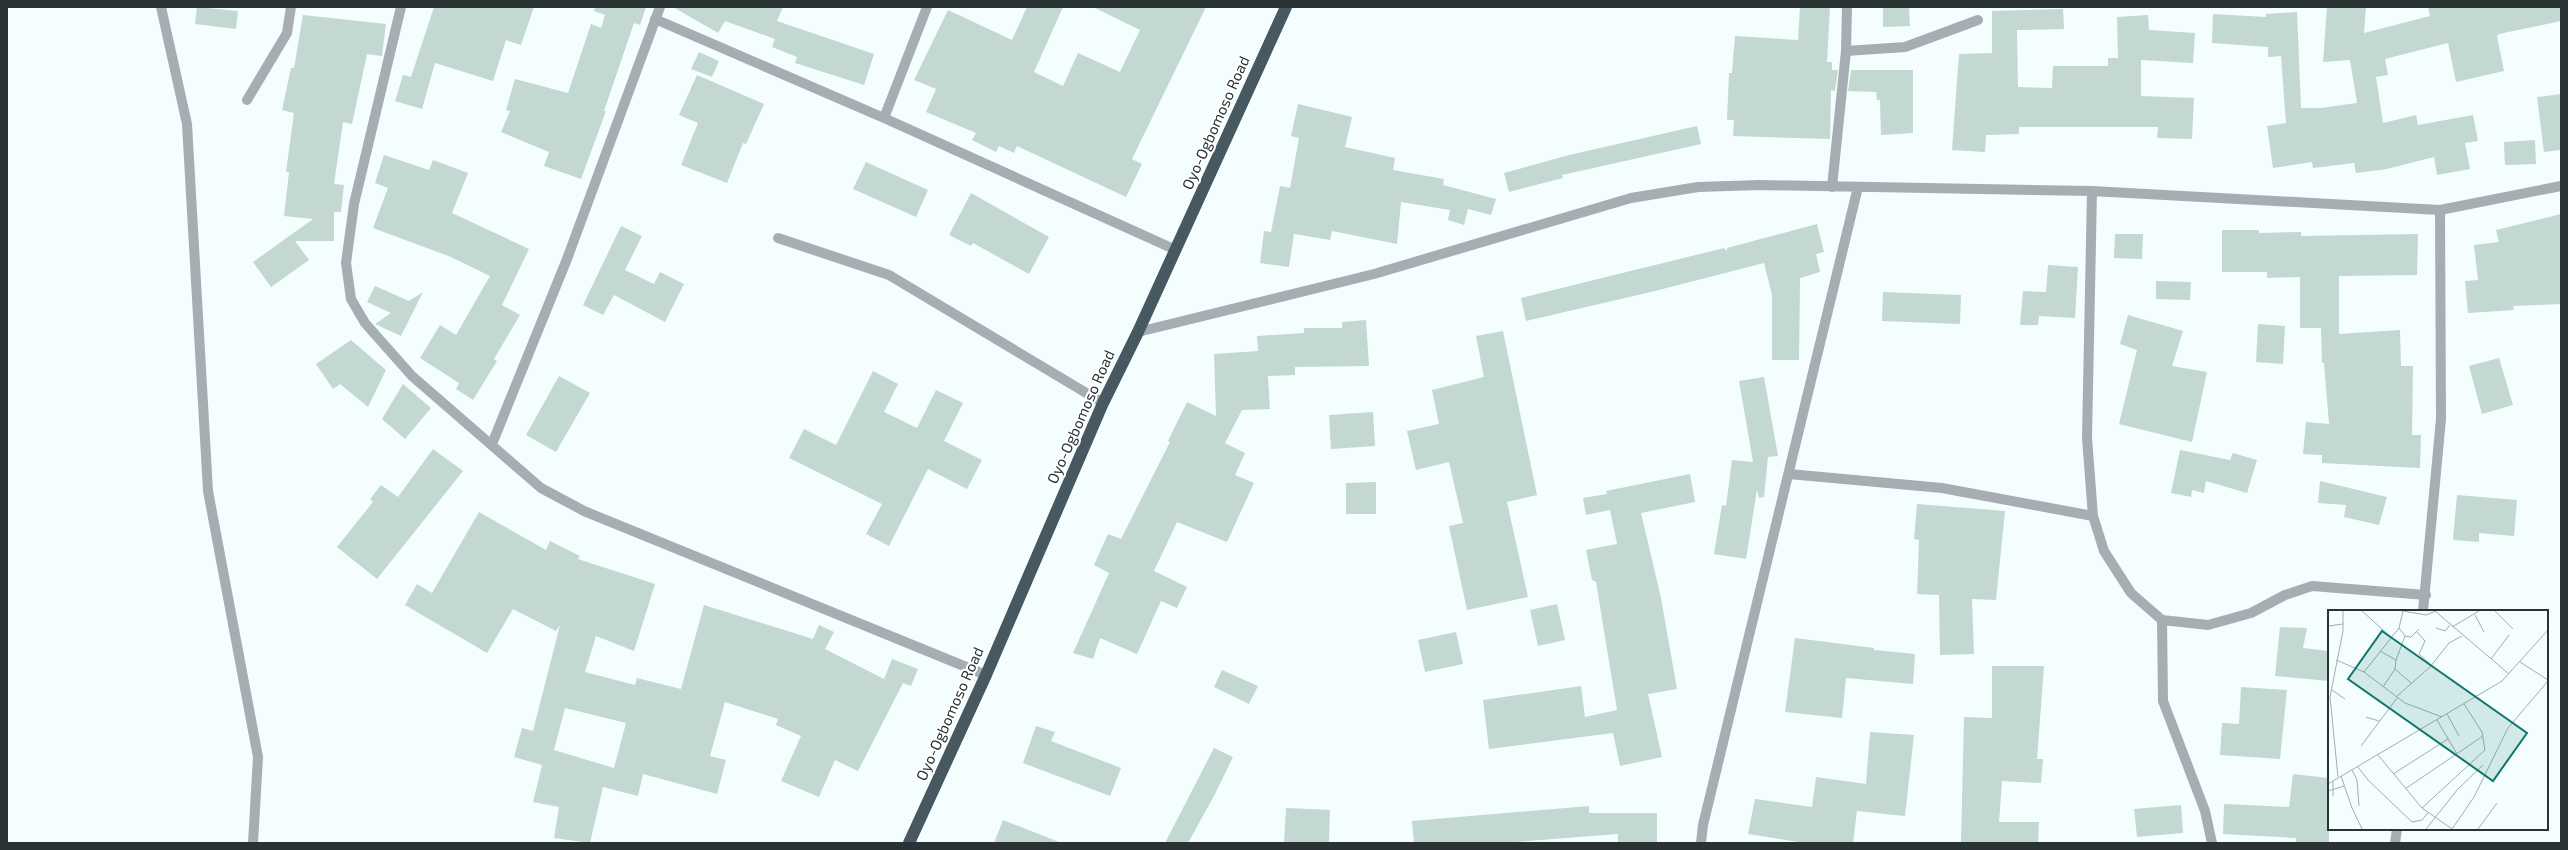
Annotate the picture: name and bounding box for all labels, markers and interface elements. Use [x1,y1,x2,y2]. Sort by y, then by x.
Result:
street label: Oyo-Ogbomoso Road [1178,53,1253,192]
street label: Oyo-Ogbomoso Road [1043,347,1118,486]
inset map [2328,610,2548,830]
street label: Oyo-Ogbomoso Road [912,644,987,783]

